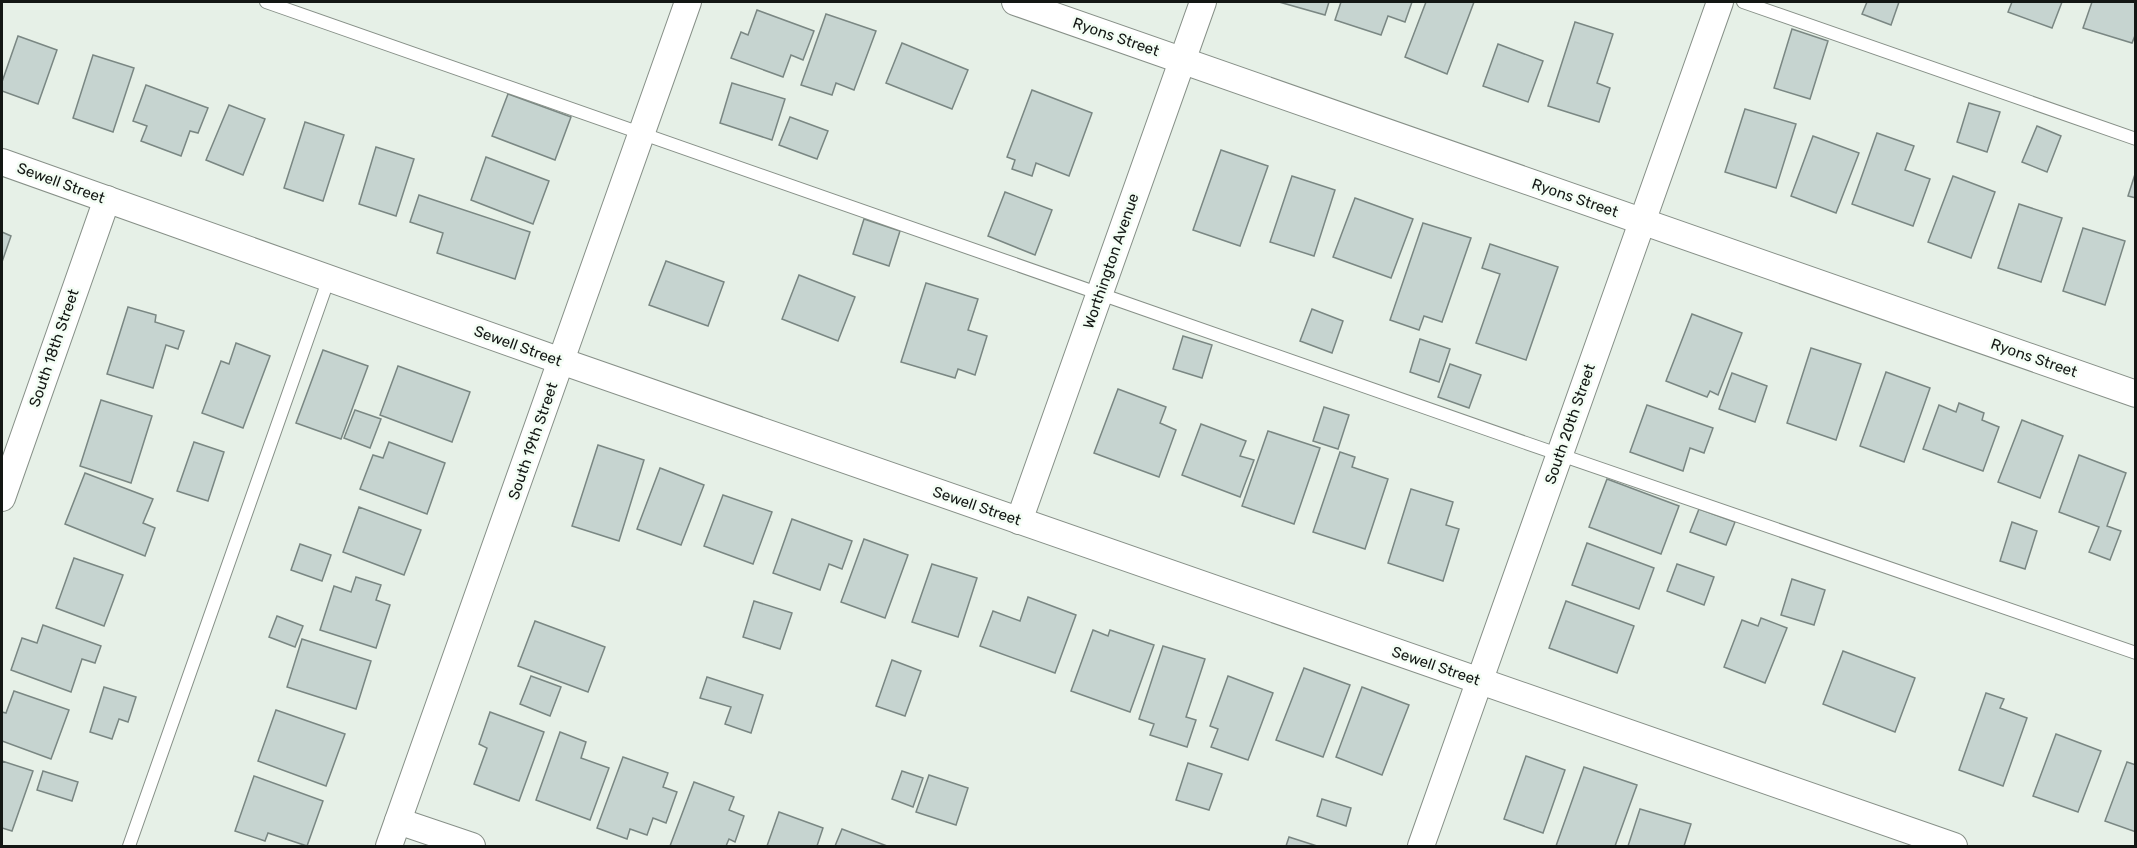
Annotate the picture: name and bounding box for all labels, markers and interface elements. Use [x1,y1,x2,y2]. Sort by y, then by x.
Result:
street label: Ryons Street [1070,14,1162,60]
street label: Sewell Street [15,159,107,207]
street label: Ryons Street [1529,175,1621,221]
street label: Worthington Avenue [1079,191,1143,331]
street label: South 18th Street [25,286,83,409]
street label: Sewell Street [472,322,564,370]
street label: Ryons Street [1988,335,2080,381]
street label: South 20th Street [1541,361,1599,487]
street label: South 19th Street [504,380,562,502]
street label: Sewell Street [931,483,1024,530]
street label: Sewell Street [1390,643,1483,690]

